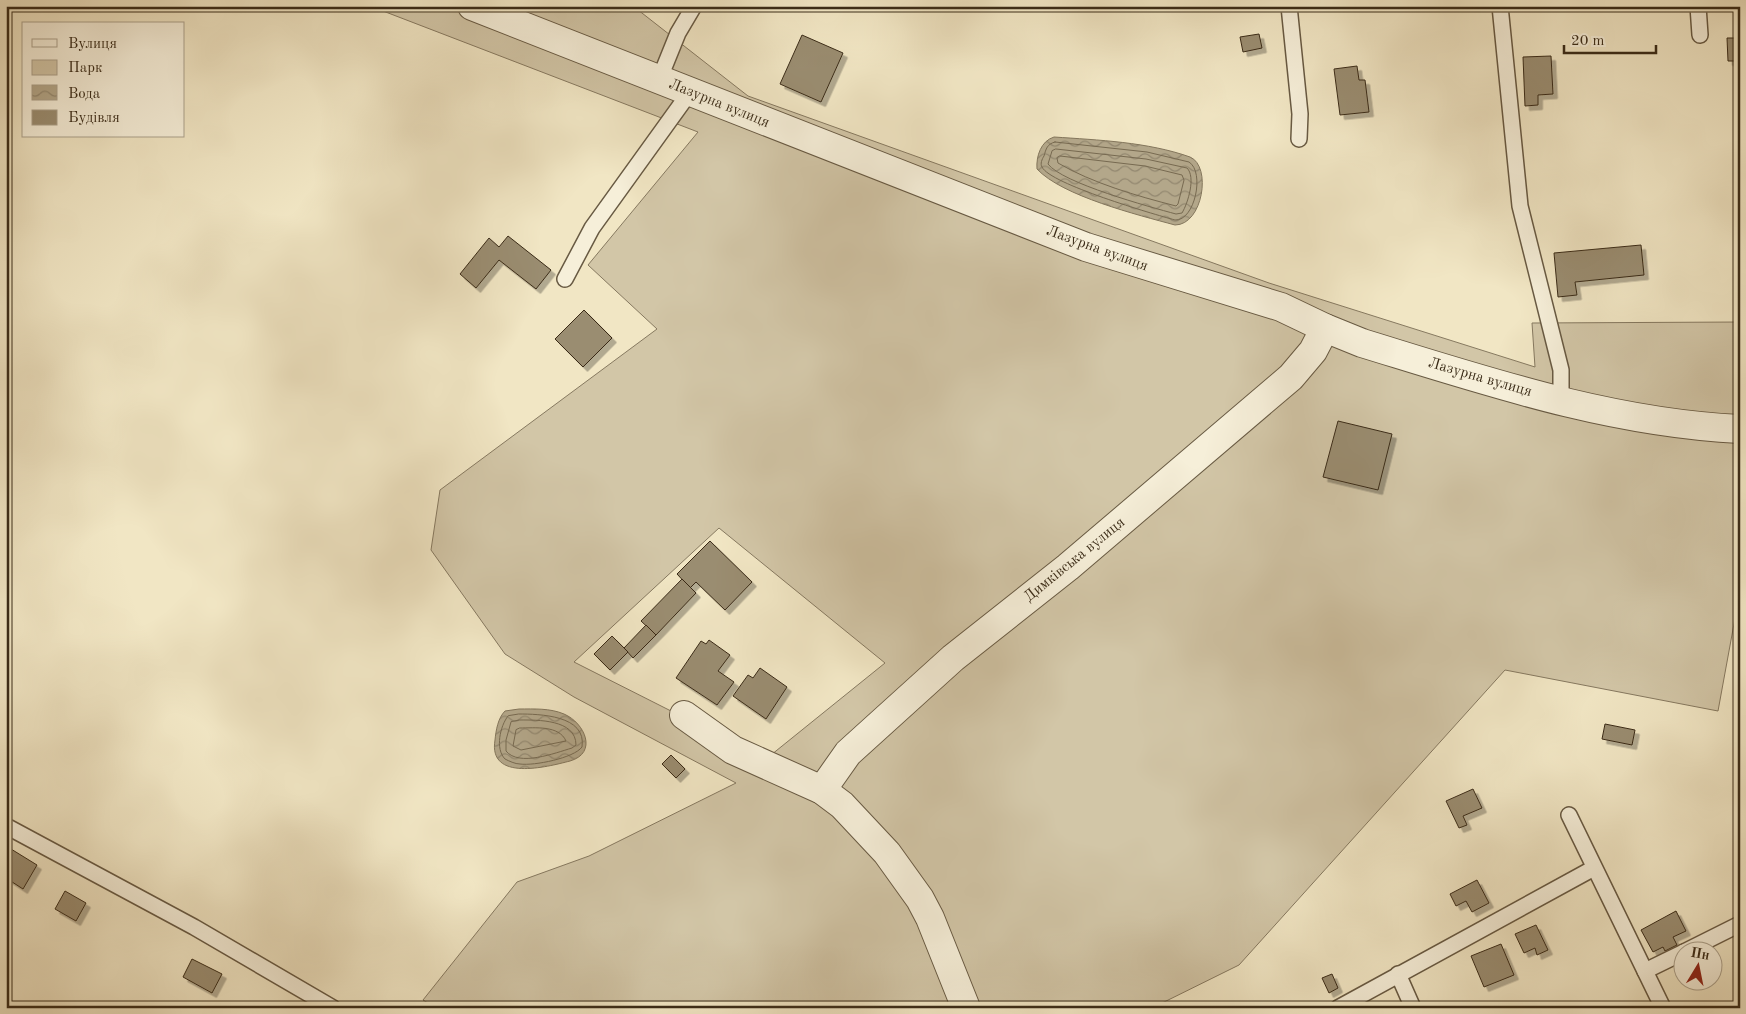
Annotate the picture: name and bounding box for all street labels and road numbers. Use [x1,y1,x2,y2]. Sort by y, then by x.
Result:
street label: Лазурна вулиця [667,77,772,131]
street label: Лазурна вулиця [1044,224,1150,274]
street label: Лазурна вулиця [1426,356,1534,400]
street label: Димківська вулиця [1022,515,1128,605]

